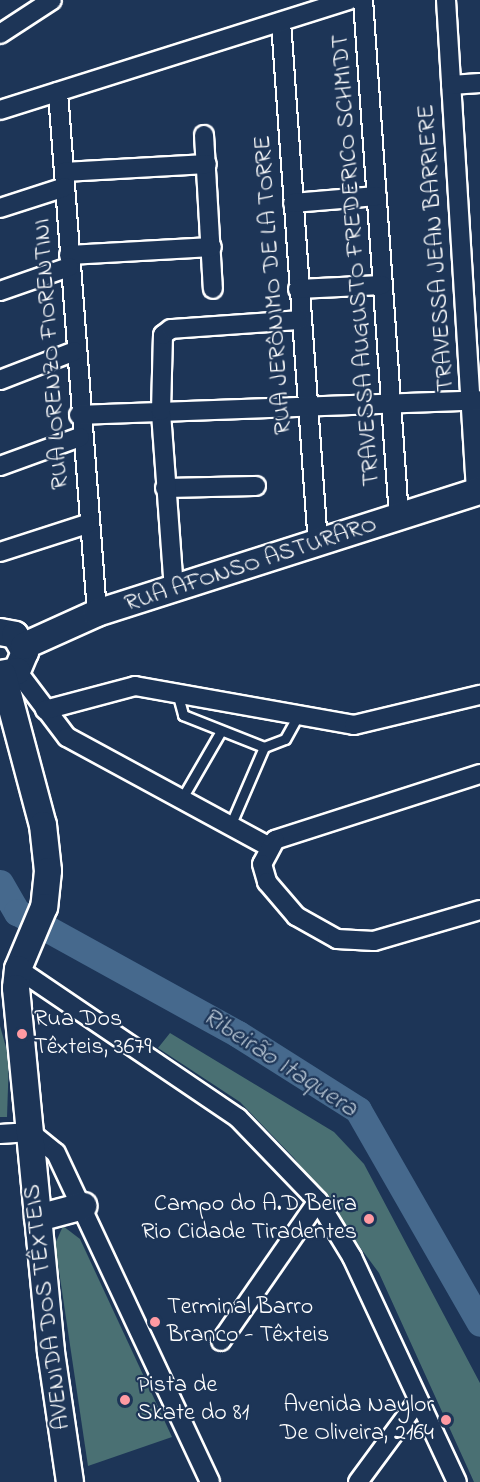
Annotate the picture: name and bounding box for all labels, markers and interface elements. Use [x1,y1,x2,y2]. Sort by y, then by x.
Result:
street label: TRAVESSA AUGUSTO FREDERICO SCHMIDT [327,33,387,487]
street label: TRAVESSA JEAN BARRIERE [413,103,461,393]
street label: RUA JERÔNIMO DE LA TORRE [249,134,299,436]
street label: RUA LORENZO FIORENTINI [28,217,76,491]
street label: RUA AFONSO ASTURARO [121,511,381,619]
water label: Ribeirão Itaquera [196,1002,362,1126]
place label: Rua Dos Têxteis, 3679 [34,1006,151,1062]
marker: Rua Dos Têxteis, 3679 [15,1027,29,1041]
street label: AVENIDA DOS TÊXTEIS [19,1183,77,1431]
place label: Campo do A.D Beira Rio Cidade Tiradentes [141,1191,357,1247]
marker: Campo do A.D Beira Rio Cidade Tiradentes [362,1212,376,1226]
place label: Terminal Barro Branco - Têxteis [167,1294,329,1350]
marker: Terminal Barro Branco - Têxteis [148,1315,162,1329]
place label: Pista de Skate do 81 [137,1372,249,1428]
place label: Avenida Naylor De Oliveira, 2164 [280,1392,434,1448]
marker: Pista de Skate do 81 [118,1393,132,1407]
marker: Avenida Naylor De Oliveira, 2164 [439,1413,453,1427]

